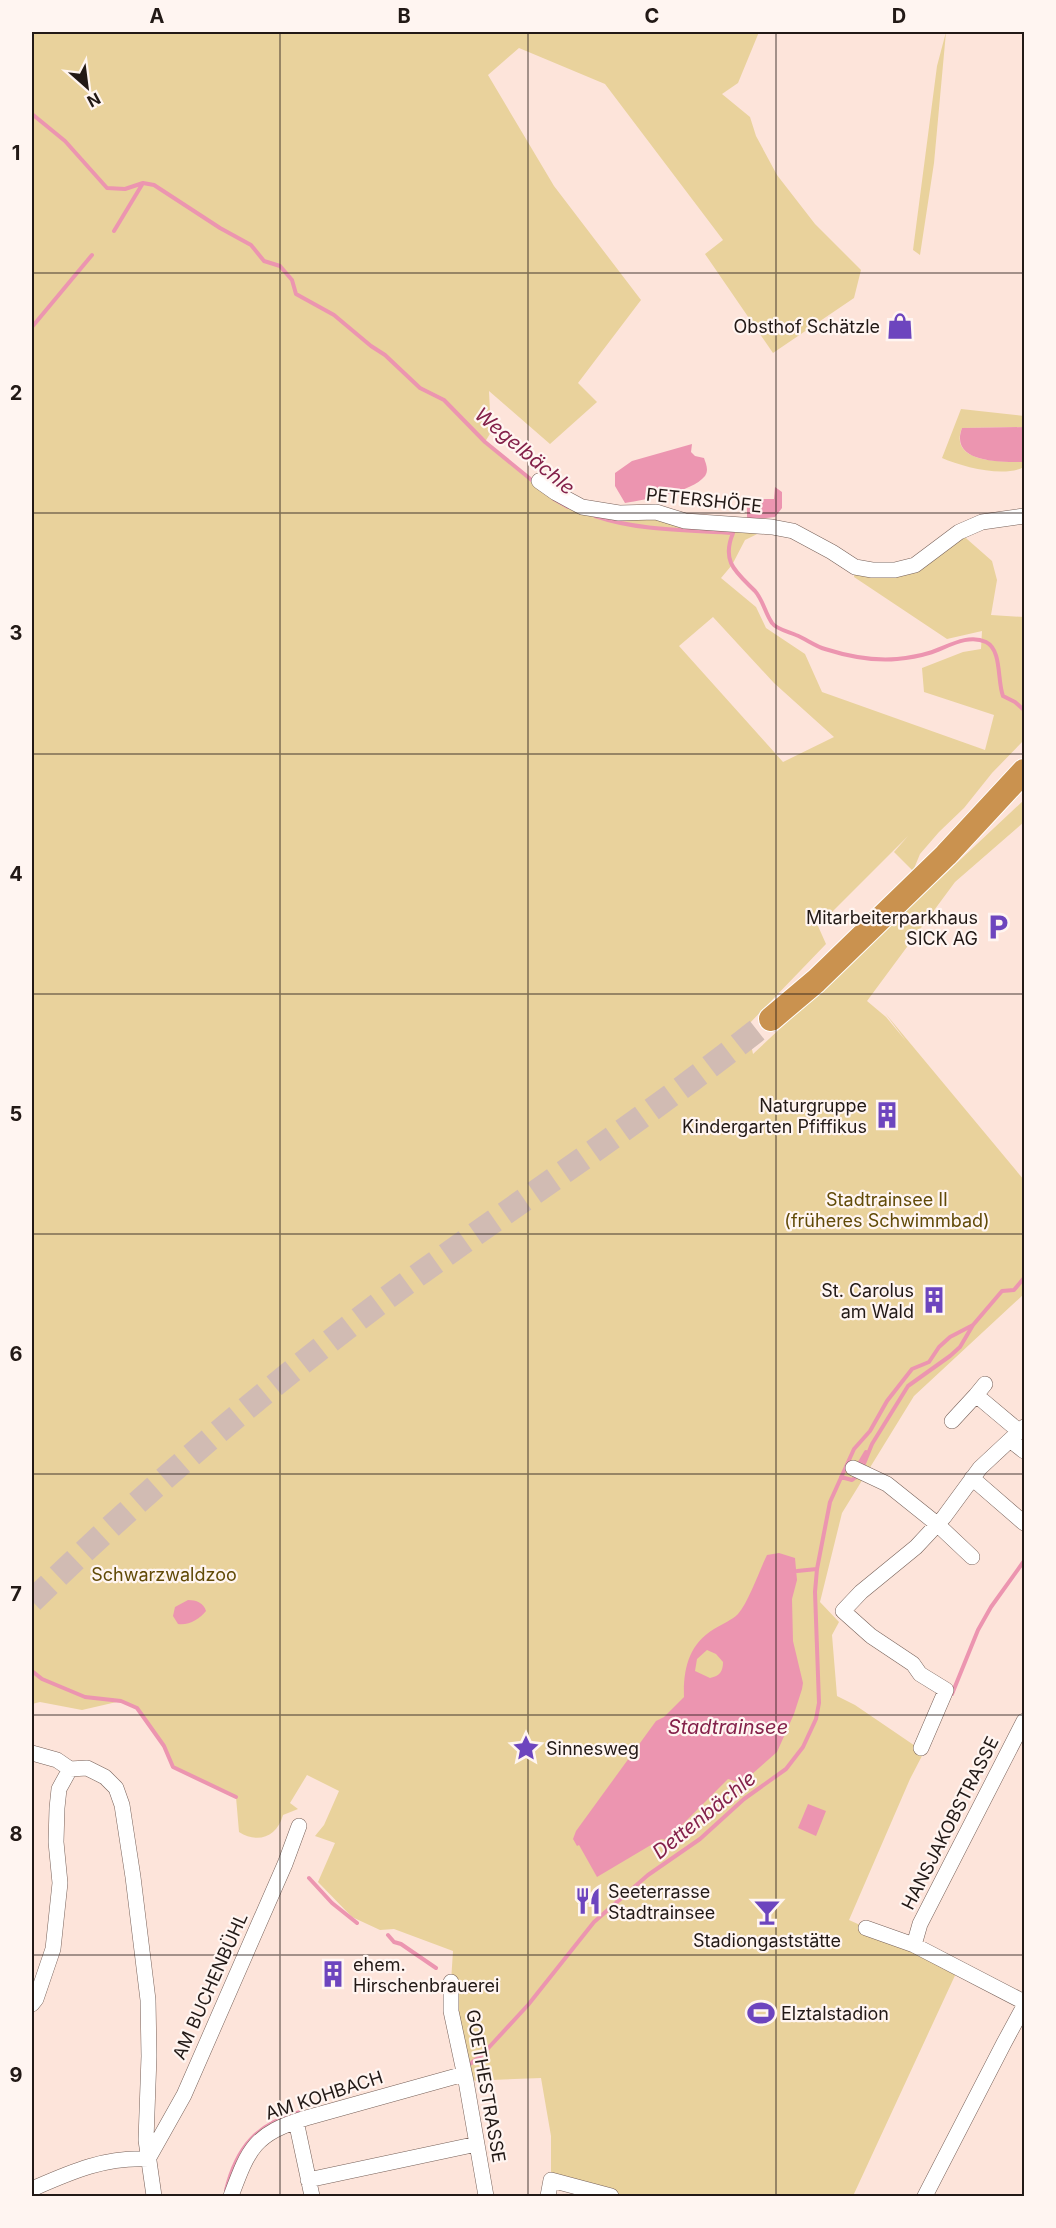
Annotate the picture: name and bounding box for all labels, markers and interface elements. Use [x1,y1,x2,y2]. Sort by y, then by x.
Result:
text: A [150,4,165,28]
text: B [397,4,411,28]
text: C [645,4,659,28]
text: D [892,4,906,28]
north arrow [57,57,117,117]
text: N [84,89,104,112]
text: 1 [12,141,20,165]
shop icon: Obsthof Schätzle [885,311,915,341]
place label: Obsthof Schätzle [733,316,880,337]
text: 2 [10,381,22,405]
water label: Wegelbächle [470,402,580,500]
street label: PETERSHÖFE [645,482,763,517]
text: 3 [10,621,22,645]
text: 4 [9,862,23,886]
place label: Mitarbeiterparkhaus SICK AG [806,907,978,949]
parking icon: Mitarbeiterparkhaus SICK AG [983,912,1013,942]
place label: Naturgruppe Kindergarten Pfiffikus [682,1095,867,1137]
building icon: Naturgruppe Kindergarten Pfiffikus [872,1100,902,1130]
text: 5 [10,1102,22,1126]
park label: Stadtrainsee II (früheres Schwimmbad) [784,1189,990,1231]
place label: St. Carolus am Wald [821,1280,914,1322]
building icon: St. Carolus am Wald [919,1285,949,1315]
text: 6 [10,1342,23,1366]
park label: Schwarzwaldzoo [91,1564,237,1585]
text: 7 [10,1582,22,1606]
water label: Stadtrainsee [668,1715,788,1739]
place icon: Sinnesweg [511,1733,541,1763]
street label: HANSJAKOBSTRASSE [897,1733,1003,1913]
place label: Sinnesweg [546,1738,639,1759]
water label: Dettenbächle [647,1766,761,1864]
text: 8 [9,1822,23,1846]
place label: Seeterrasse Stadtrainsee [608,1881,715,1923]
restaurant icon: Seeterrasse Stadtrainsee [573,1886,603,1916]
bar icon: Stadiongaststätte [752,1897,782,1927]
street label: AM BUCHENBÜHL [167,1909,252,2063]
place label: Stadiongaststätte [693,1930,841,1951]
place label: ehem. Hirschenbrauerei [353,1954,499,1996]
building icon: ehem. Hirschenbrauerei [318,1959,348,1989]
sports icon: Elztalstadion [746,1998,776,2028]
place label: Elztalstadion [781,2003,889,2024]
street label: GOETHESTRASSE [462,2008,510,2164]
text: 9 [10,2063,23,2087]
street label: AM KOHBACH [263,2066,385,2124]

